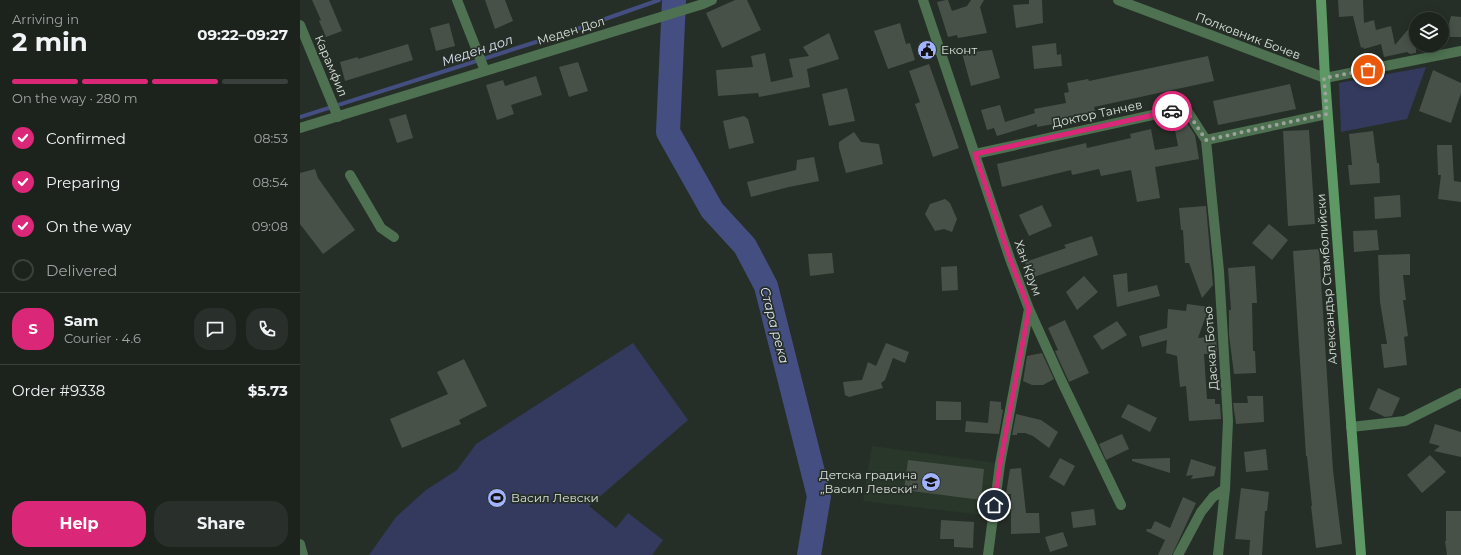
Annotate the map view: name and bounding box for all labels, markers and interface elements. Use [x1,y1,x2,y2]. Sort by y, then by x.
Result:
street label: Полковник Бочев [1193,9,1303,63]
text: Arriving in [12,11,79,27]
map controls [1409,12,1449,52]
button: layers [1409,12,1449,52]
street label: Меден Дол [535,13,606,48]
text: 09:22–09:27 [197,25,288,44]
text: 2 min [12,26,88,58]
water label: Меден дол [439,31,515,69]
street label: Карамфил [312,33,351,99]
public building icon: Еконт [916,39,938,61]
place label: Еконт [941,42,977,57]
pin [1351,53,1385,87]
icon: bag [1357,59,1379,81]
text: On the way · 280 m [12,90,138,106]
courier [1152,91,1192,131]
street label: Доктор Танчев [1050,97,1143,130]
icon: car [1161,100,1183,122]
icon: check [12,127,34,149]
text: Confirmed [46,129,126,148]
text: 08:53 [254,130,288,146]
icon: check [12,171,34,193]
text: Preparing [46,173,121,192]
text: 08:54 [252,174,288,190]
street label: Александър Стамболийски [1313,193,1340,365]
icon: check [12,215,34,237]
text: On the way [46,217,131,236]
text: 09:08 [252,218,288,234]
street label: Хан Крум [1011,238,1046,298]
text: Delivered [46,261,118,280]
water label: Стара река [757,285,793,365]
street label: Даскал Ботьо [1200,305,1221,390]
button: chat [194,308,236,350]
button: phone [246,308,288,350]
text: Sam [64,311,99,330]
text: S [28,319,38,338]
text: Courier · 4.6 [64,330,141,346]
text: Order #9338 [12,381,105,400]
text: $5.73 [248,381,288,400]
place label: Детска градина „Васил Левски“ [819,467,917,496]
school or university icon: Детска градина „Васил Левски“ [920,471,942,493]
sports icon: Васил Левски [486,487,508,509]
pin [977,488,1011,522]
place label: Васил Левски [511,490,599,505]
icon: home [983,494,1005,516]
button: Help [12,501,146,547]
button: Share [154,501,288,547]

